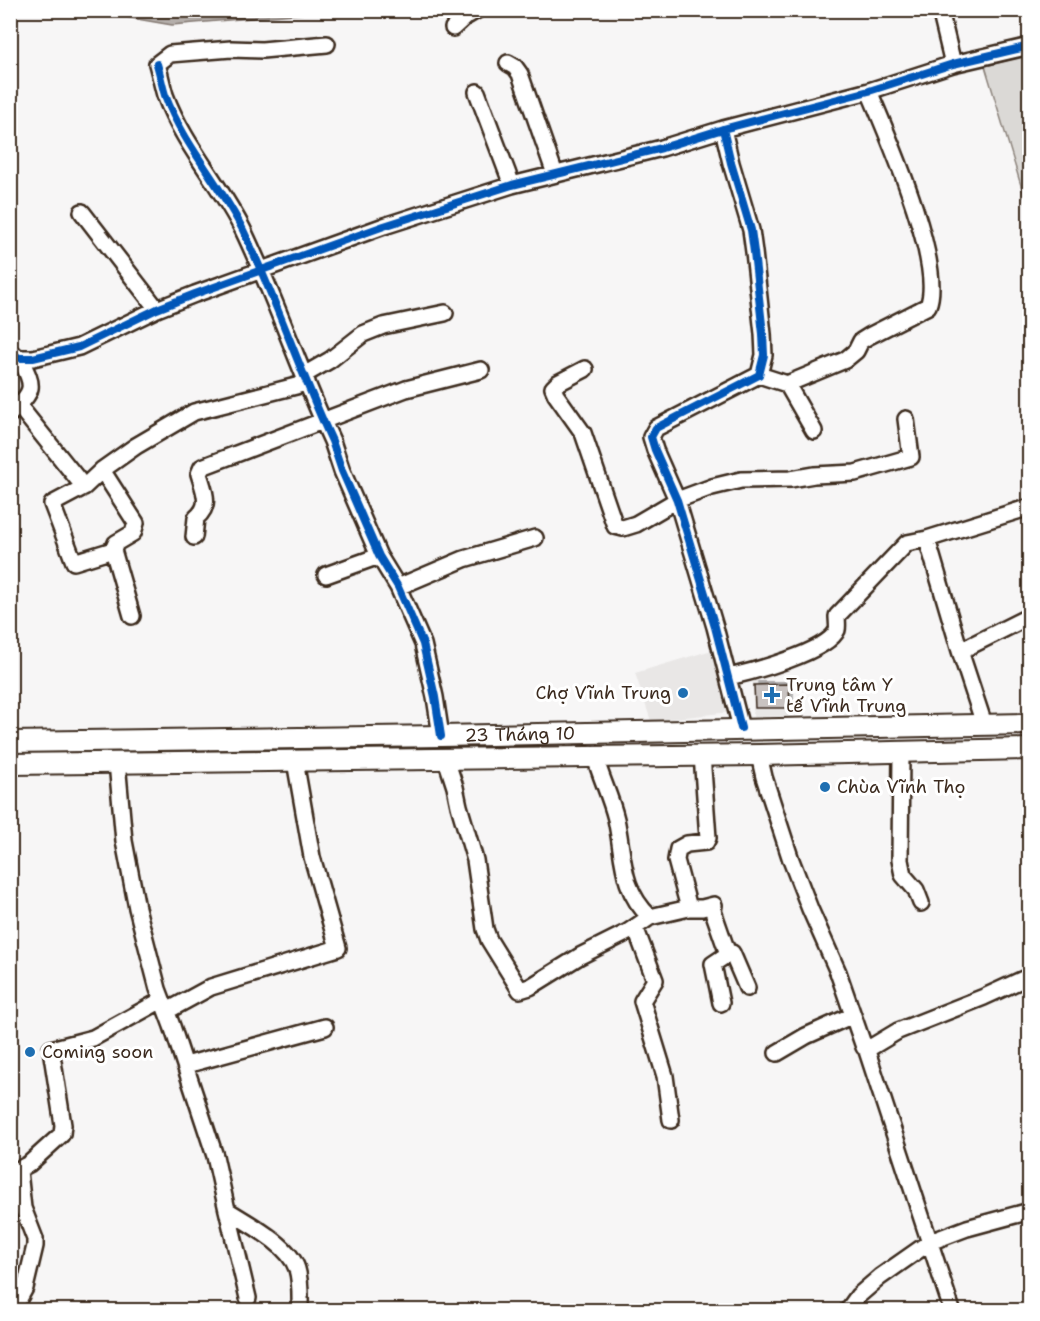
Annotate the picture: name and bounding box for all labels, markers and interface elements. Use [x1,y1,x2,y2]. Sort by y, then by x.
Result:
place label: Trung tâm Y tế Vĩnh Trung [786,673,906,718]
place label: Chợ Vĩnh Trung [535,681,671,705]
marker: Chợ Vĩnh Trung [676,686,690,700]
marker: Trung tâm Y tế Vĩnh Trung [763,686,781,704]
street label: 23 Tháng 10 [464,721,576,748]
place label: Chùa Vĩnh Thọ [837,775,965,799]
marker: Chùa Vĩnh Thọ [818,780,832,794]
place label: Coming soon [42,1040,153,1064]
marker: Coming soon [23,1045,37,1059]

